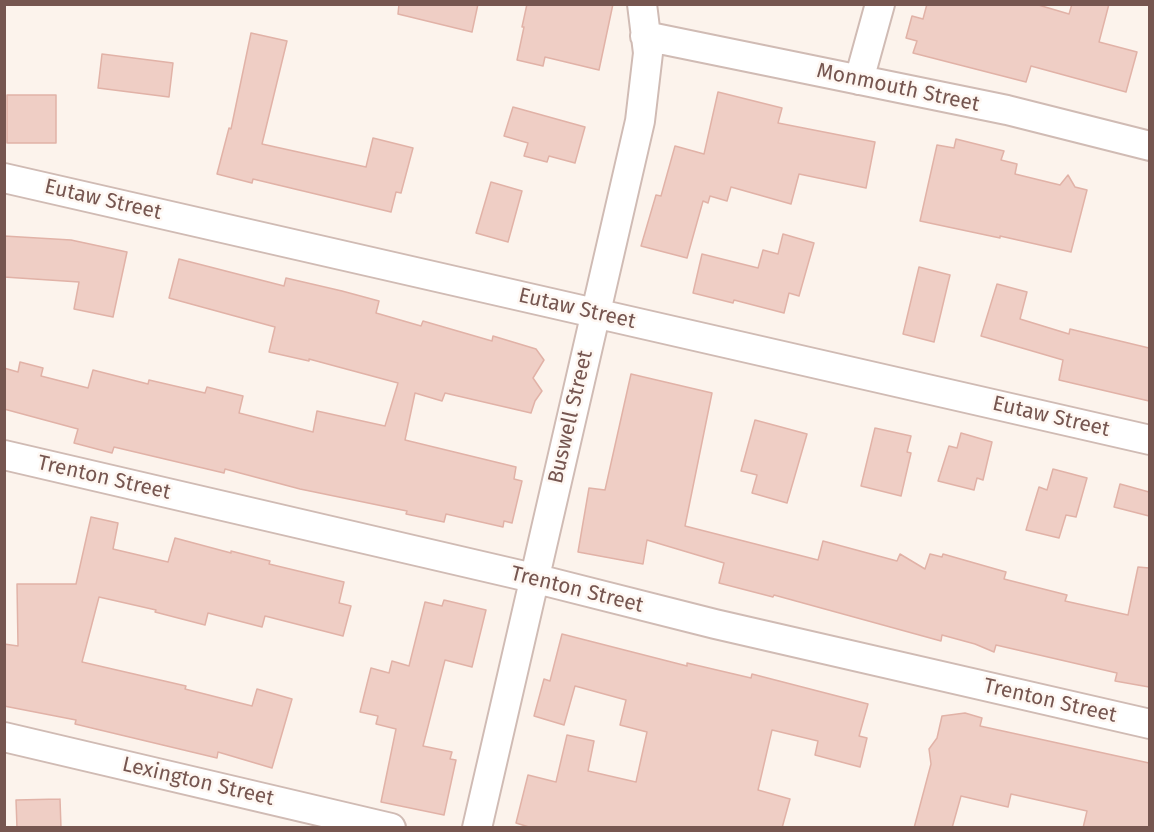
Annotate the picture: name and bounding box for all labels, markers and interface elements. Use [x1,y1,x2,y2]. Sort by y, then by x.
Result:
street label: Monmouth Street [814,58,982,118]
street label: Eutaw Street [42,174,164,226]
street label: Eutaw Street [516,283,638,335]
street label: Buswell Street [543,348,599,486]
street label: Eutaw Street [990,391,1112,443]
street label: Trenton Street [35,450,173,506]
street label: Trenton Street [508,561,646,619]
street label: Trenton Street [981,673,1119,729]
street label: Lexington Street [120,752,276,812]

